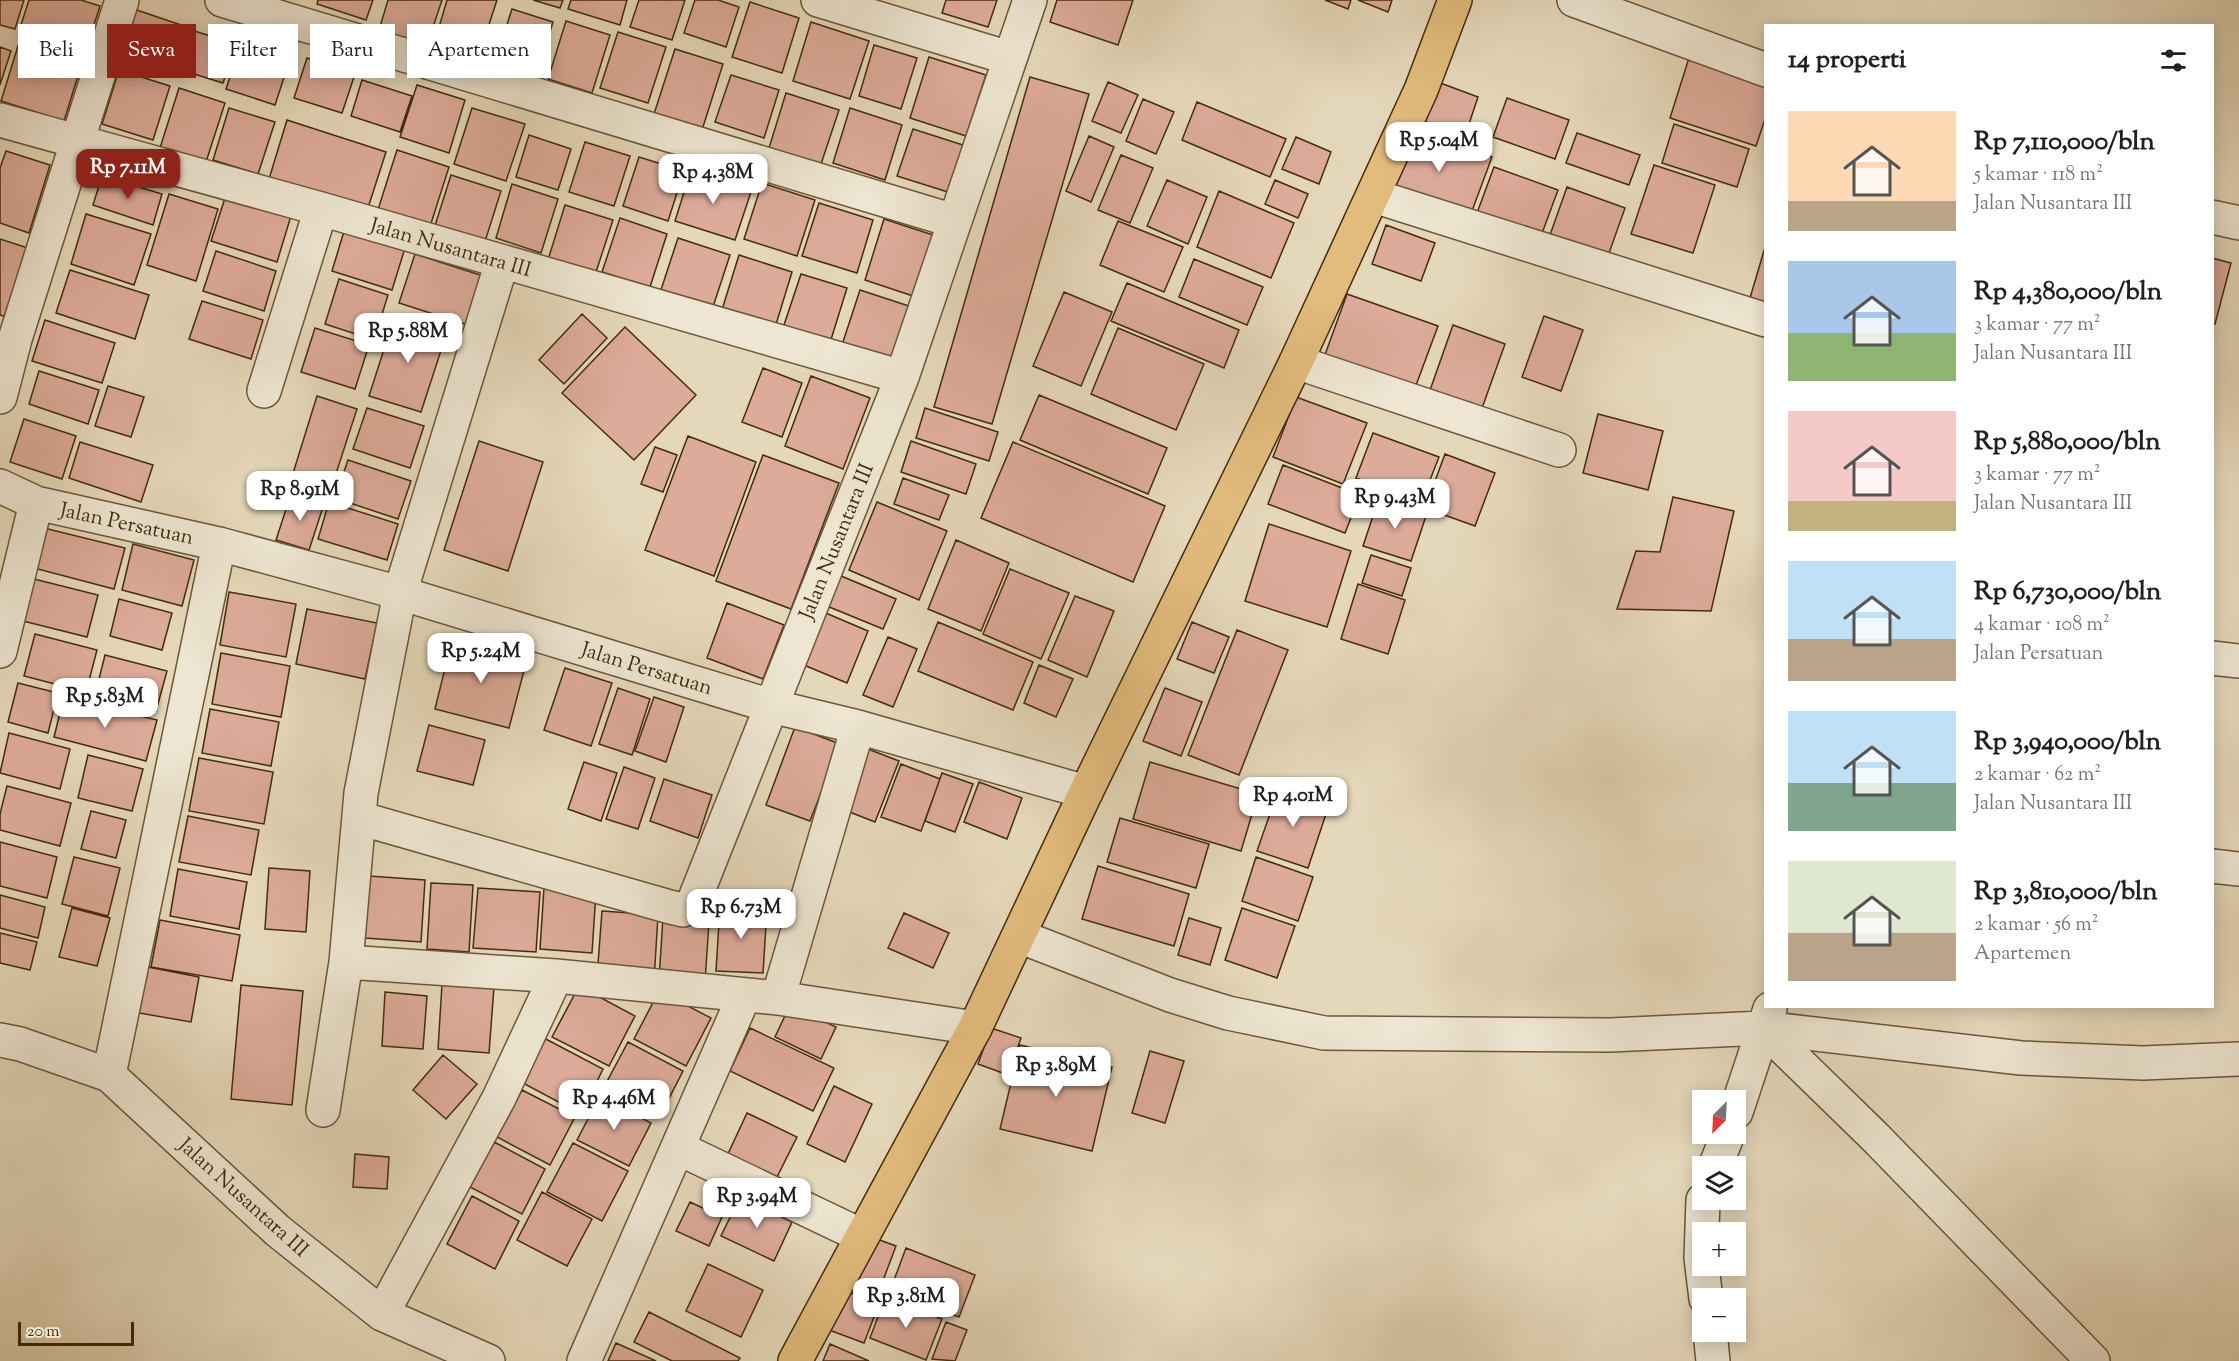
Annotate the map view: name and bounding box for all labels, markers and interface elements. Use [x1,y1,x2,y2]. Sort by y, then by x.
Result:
chip: Beli [18,24,95,78]
chip: Sewa [107,24,196,78]
chip: Filter [208,24,298,78]
chip: Baru [310,24,395,78]
chip: Apartemen [407,24,551,78]
text: 14 properti [1788,42,1906,79]
icon: filters [2157,44,2190,77]
pin: Rp 5.04M [1377,122,1501,173]
text: Rp 7,110,000/bln [1974,124,2155,161]
text: Rp 5.04M [1400,127,1478,156]
icon: home [1836,135,1908,207]
pin: Rp 7.11M [66,149,190,200]
text: Rp 7.11M [90,154,166,183]
pin: Rp 4.38M [651,154,775,205]
text: Rp 4.38M [673,159,753,188]
text: 5 kamar · 118 m² [1974,161,2103,190]
text: Jalan Nusantara III [1974,190,2132,219]
street label: Jalan Nusantara III [365,211,535,286]
text: Rp 4,380,000/bln [1974,274,2162,311]
icon: home [1836,285,1908,357]
text: 3 kamar · 77 m² [1974,311,2101,340]
pin: Rp 5.88M [346,313,470,364]
text: Rp 5.88M [368,318,448,347]
text: Jalan Nusantara III [1974,340,2132,369]
text: Rp 5,880,000/bln [1974,424,2161,461]
icon: home [1836,435,1908,507]
street label: Jalan Nusantara III [792,459,883,625]
text: 3 kamar · 77 m² [1974,461,2101,490]
pin: Rp 8.91M [238,471,362,522]
text: Rp 8.91M [261,476,339,505]
pin: Rp 9.43M [1333,479,1457,530]
text: Rp 9.43M [1355,484,1435,513]
text: Jalan Nusantara III [1974,490,2132,519]
street label: Jalan Persatuan [56,496,196,554]
text: Rp 6,730,000/bln [1974,574,2161,611]
icon: home [1836,585,1908,657]
text: 4 kamar · 108 m² [1974,611,2110,640]
pin: Rp 5.24M [419,633,543,684]
street label: Jalan Persatuan [576,635,716,704]
text: Rp 5.24M [441,638,521,667]
text: Jalan Persatuan [1974,640,2103,669]
pin: Rp 5.83M [43,678,167,729]
text: Rp 5.83M [66,683,144,712]
text: Rp 3,940,000/bln [1974,724,2161,761]
icon: home [1836,735,1908,807]
text: 2 kamar · 62 m² [1974,761,2101,790]
pin: Rp 4.01M [1231,777,1355,828]
text: Rp 4.01M [1253,782,1333,811]
text: Jalan Nusantara III [1974,790,2132,819]
text: Rp 3,810,000/bln [1974,874,2158,911]
icon: home [1836,885,1908,957]
pin: Rp 6.73M [679,889,803,940]
text: Rp 6.73M [701,894,781,923]
text: 2 kamar · 56 m² [1974,911,2099,940]
text: Apartemen [1974,940,2071,969]
pin: Rp 3.89M [994,1047,1118,1098]
text: Rp 3.89M [1016,1052,1096,1081]
pin: Rp 4.46M [552,1080,676,1131]
text: Rp 4.46M [573,1085,655,1114]
north arrow [1692,1090,1746,1144]
map controls [1692,1090,1746,1342]
street label: Jalan Nusantara III [170,1131,315,1265]
button: layers [1692,1156,1746,1210]
pin: Rp 3.94M [695,1178,819,1229]
text: Rp 3.94M [717,1183,797,1212]
button: + [1692,1222,1746,1276]
pin: Rp 3.81M [844,1278,968,1329]
text: Rp 3.81M [867,1283,945,1312]
button: − [1692,1288,1746,1342]
scale bar [18,1319,134,1346]
text: 20 m [27,1321,60,1344]

